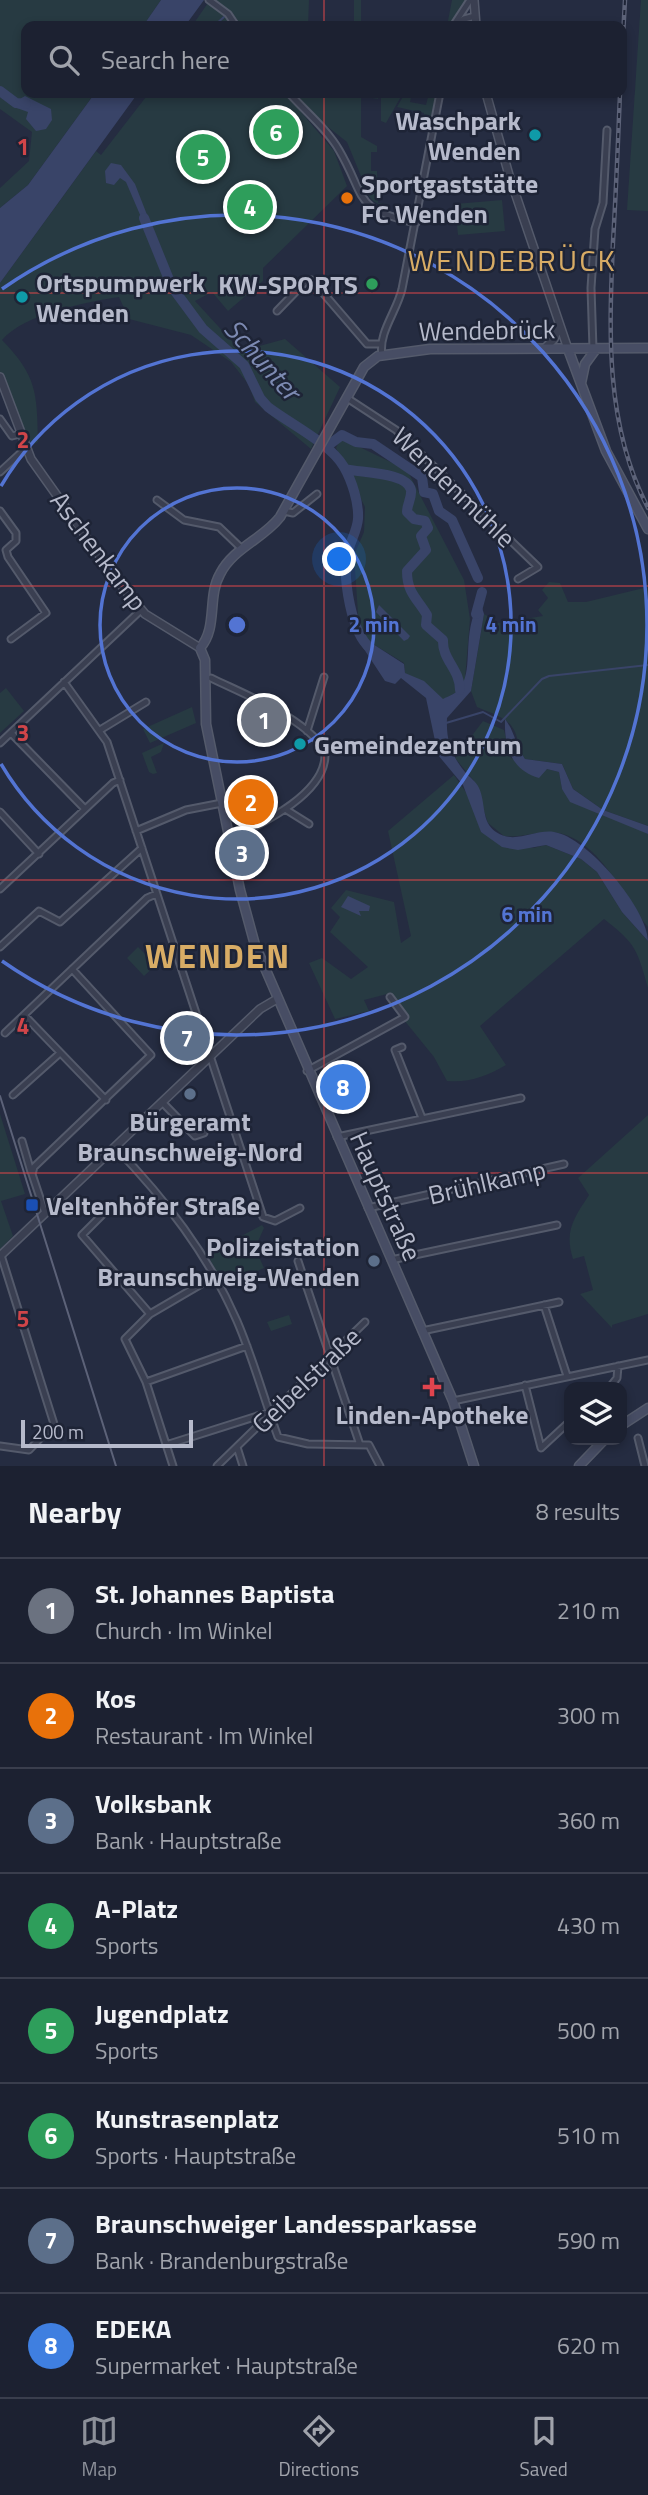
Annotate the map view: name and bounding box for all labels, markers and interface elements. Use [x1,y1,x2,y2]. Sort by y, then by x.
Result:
search box [21,21,627,98]
text: Search here [101,40,230,79]
icon: search [45,41,83,79]
place label: Waschpark Wenden [395,101,522,170]
pin: 6 [253,106,299,158]
marker: Waschpark Wenden [527,127,543,143]
text: 1 [17,129,29,164]
pin: 5 [180,131,226,183]
place label: Sportgaststätte FC Wenden [361,164,538,233]
pin: 4 [227,181,273,233]
marker: Sportgaststätte FC Wenden [339,190,355,206]
district label: WENDEBRÜCK [407,237,617,283]
place label: Ortspumpwerk Wenden [36,263,206,332]
place label: KW-SPORTS [218,265,358,304]
marker: KW-SPORTS [364,276,380,292]
marker: Ortspumpwerk Wenden [14,289,30,305]
water label: Schunter [214,308,314,412]
street label: Wendebrück [418,309,556,351]
street label: Wendenmühle [383,418,525,556]
text: 2 [17,422,29,457]
street label: Aschenkamp [41,483,157,619]
your location [322,542,356,576]
text: 2 min [348,608,400,640]
text: 4 min [485,608,537,640]
centre of rings [225,613,249,637]
pin: 1 [241,694,287,746]
text: 3 [17,715,29,750]
place label: Gemeindezentrum [314,725,522,764]
marker: Gemeindezentrum [292,736,308,752]
pin: 2 [228,776,274,828]
pin: 3 [219,827,265,879]
text: 6 min [501,898,553,930]
district label: WENDEN [145,931,291,981]
text: 4 [17,1008,29,1043]
pin: 7 [164,1012,210,1064]
pin: 8 [320,1061,366,1113]
marker: Bürgeramt Braunschweig-Nord [182,1086,198,1102]
place label: Bürgeramt Braunschweig-Nord [77,1102,303,1171]
street label: Hauptstraße [340,1125,432,1267]
street label: Brühlkamp [424,1150,550,1214]
place label: Veltenhöfer Straße [46,1186,260,1225]
marker: Veltenhöfer Straße [24,1197,40,1213]
place label: Polizeistation Braunschweig-Wenden [97,1227,360,1296]
marker: Polizeistation Braunschweig-Wenden [366,1253,382,1269]
text: 5 [17,1301,29,1336]
street label: Geibelstraße [242,1318,370,1442]
marker: Linden-Apotheke [424,1379,440,1395]
map controls [564,1382,627,1445]
button: layers [564,1382,627,1445]
place label: Linden-Apotheke [335,1395,529,1434]
scale bar [21,1417,192,1449]
text: 200 m [32,1417,84,1446]
text: Nearby [28,1489,121,1535]
text: 8 results [536,1494,620,1529]
text: St. Johannes Baptista [95,1574,335,1613]
text: 1 [45,1593,57,1628]
text: 210 m [557,1593,620,1628]
text: Church · Im Winkel [95,1613,273,1648]
text: Kos [95,1679,136,1718]
text: 2 [45,1698,57,1733]
text: 300 m [557,1698,620,1733]
text: Restaurant · Im Winkel [95,1718,313,1753]
text: Volksbank [95,1784,212,1823]
text: 3 [45,1803,57,1838]
text: 360 m [557,1803,620,1838]
text: Bank · Hauptstraße [95,1823,282,1858]
text: A-Platz [95,1889,178,1928]
text: 4 [45,1908,57,1943]
text: 430 m [557,1908,620,1943]
text: Sports [95,1928,158,1963]
text: Jugendplatz [95,1994,229,2033]
text: 5 [45,2013,57,2048]
text: 500 m [557,2013,620,2048]
text: Sports [95,2033,158,2068]
text: Kunstrasenplatz [95,2099,279,2138]
text: 6 [45,2118,57,2153]
text: 510 m [557,2118,620,2153]
text: Sports · Hauptstraße [95,2138,296,2173]
text: Braunschweiger Landessparkasse [95,2204,477,2243]
text: 7 [45,2223,57,2258]
text: 590 m [557,2223,620,2258]
text: Bank · Brandenburgstraße [95,2243,348,2278]
text: EDEKA [95,2309,171,2348]
text: 8 [45,2328,57,2363]
text: 620 m [557,2328,620,2363]
text: Supermarket · Hauptstraße [95,2348,358,2383]
tab: Map [80,2412,118,2483]
tab: Directions [279,2412,359,2483]
tab: Saved [519,2412,568,2483]

